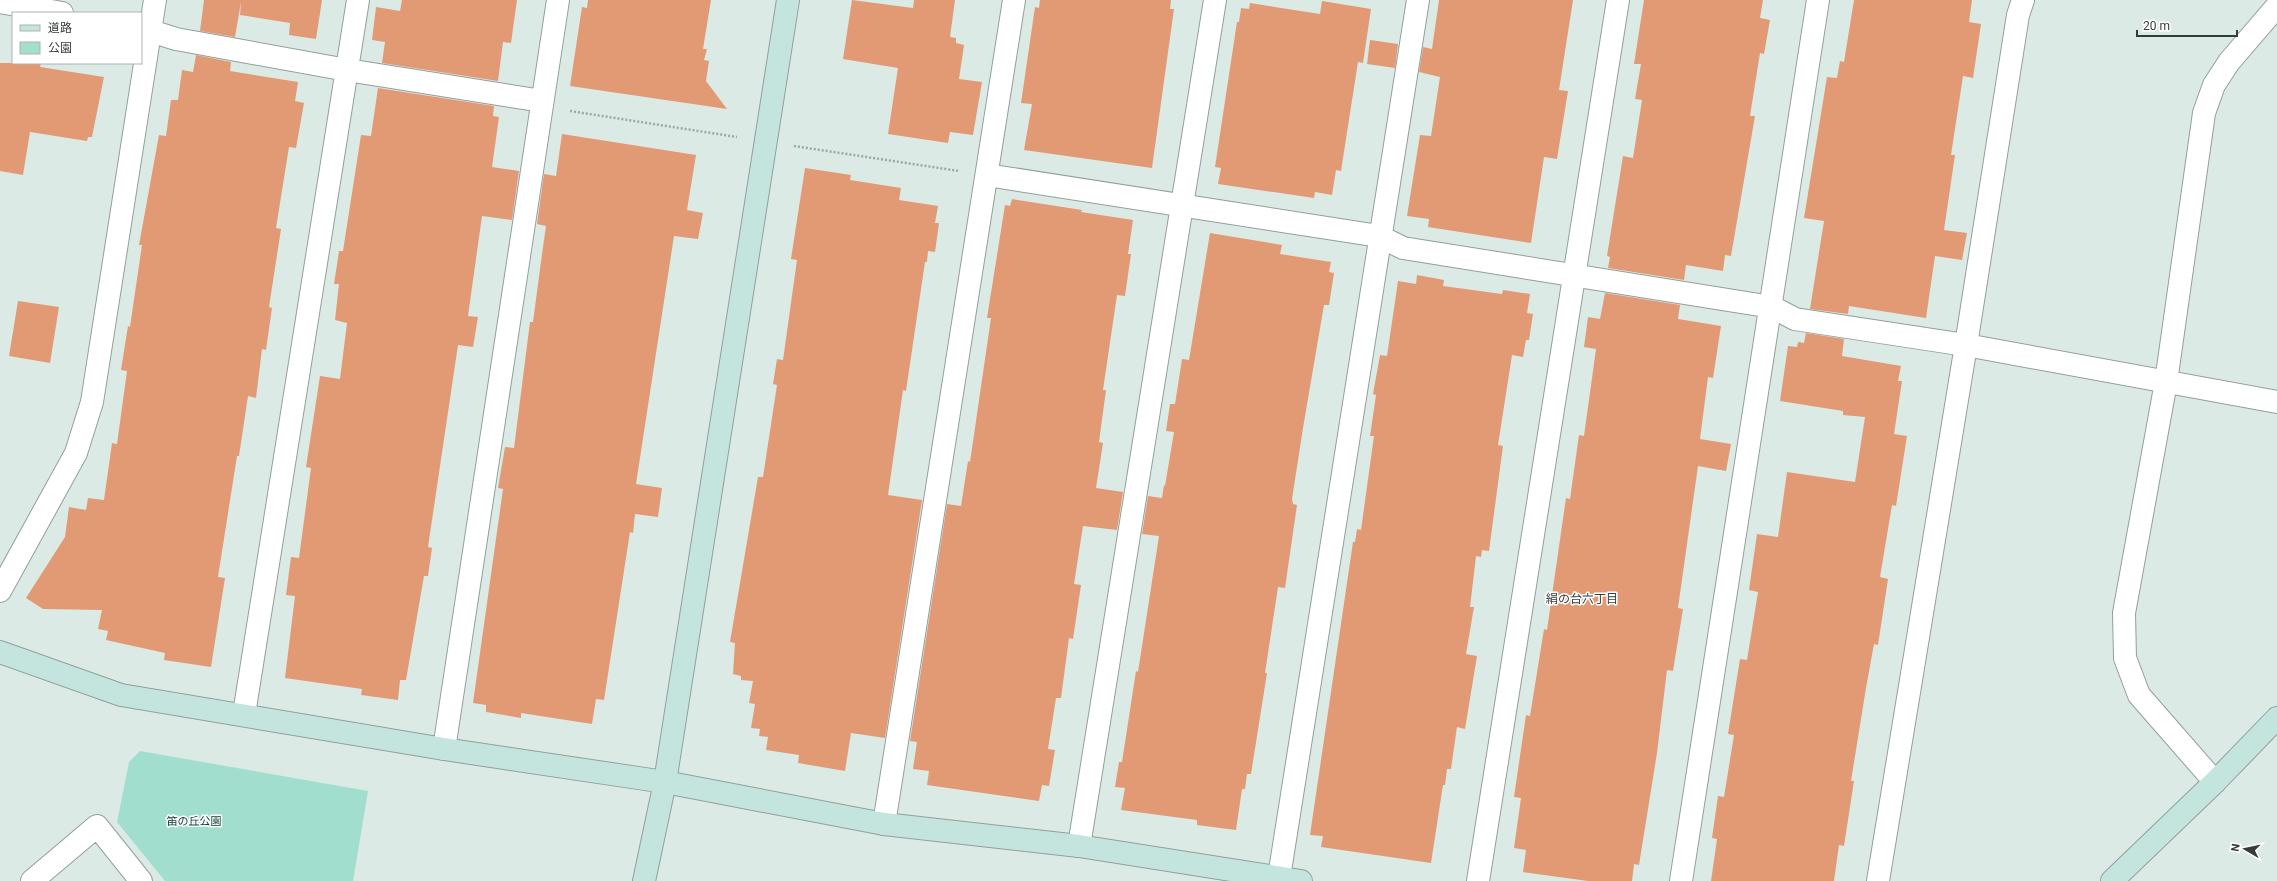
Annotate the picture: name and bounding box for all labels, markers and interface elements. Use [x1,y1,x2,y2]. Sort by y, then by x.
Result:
legend [12,12,142,64]
scale bar [2137,12,2237,38]
text: 20 m [2143,19,2170,33]
text: 道路 [48,21,72,35]
text: 公園 [48,41,72,55]
district label: 絹の台六丁目 [1546,592,1618,606]
park label: 笛の丘公園 [167,815,222,828]
north arrow [2225,829,2265,869]
text: N [2229,842,2243,852]

